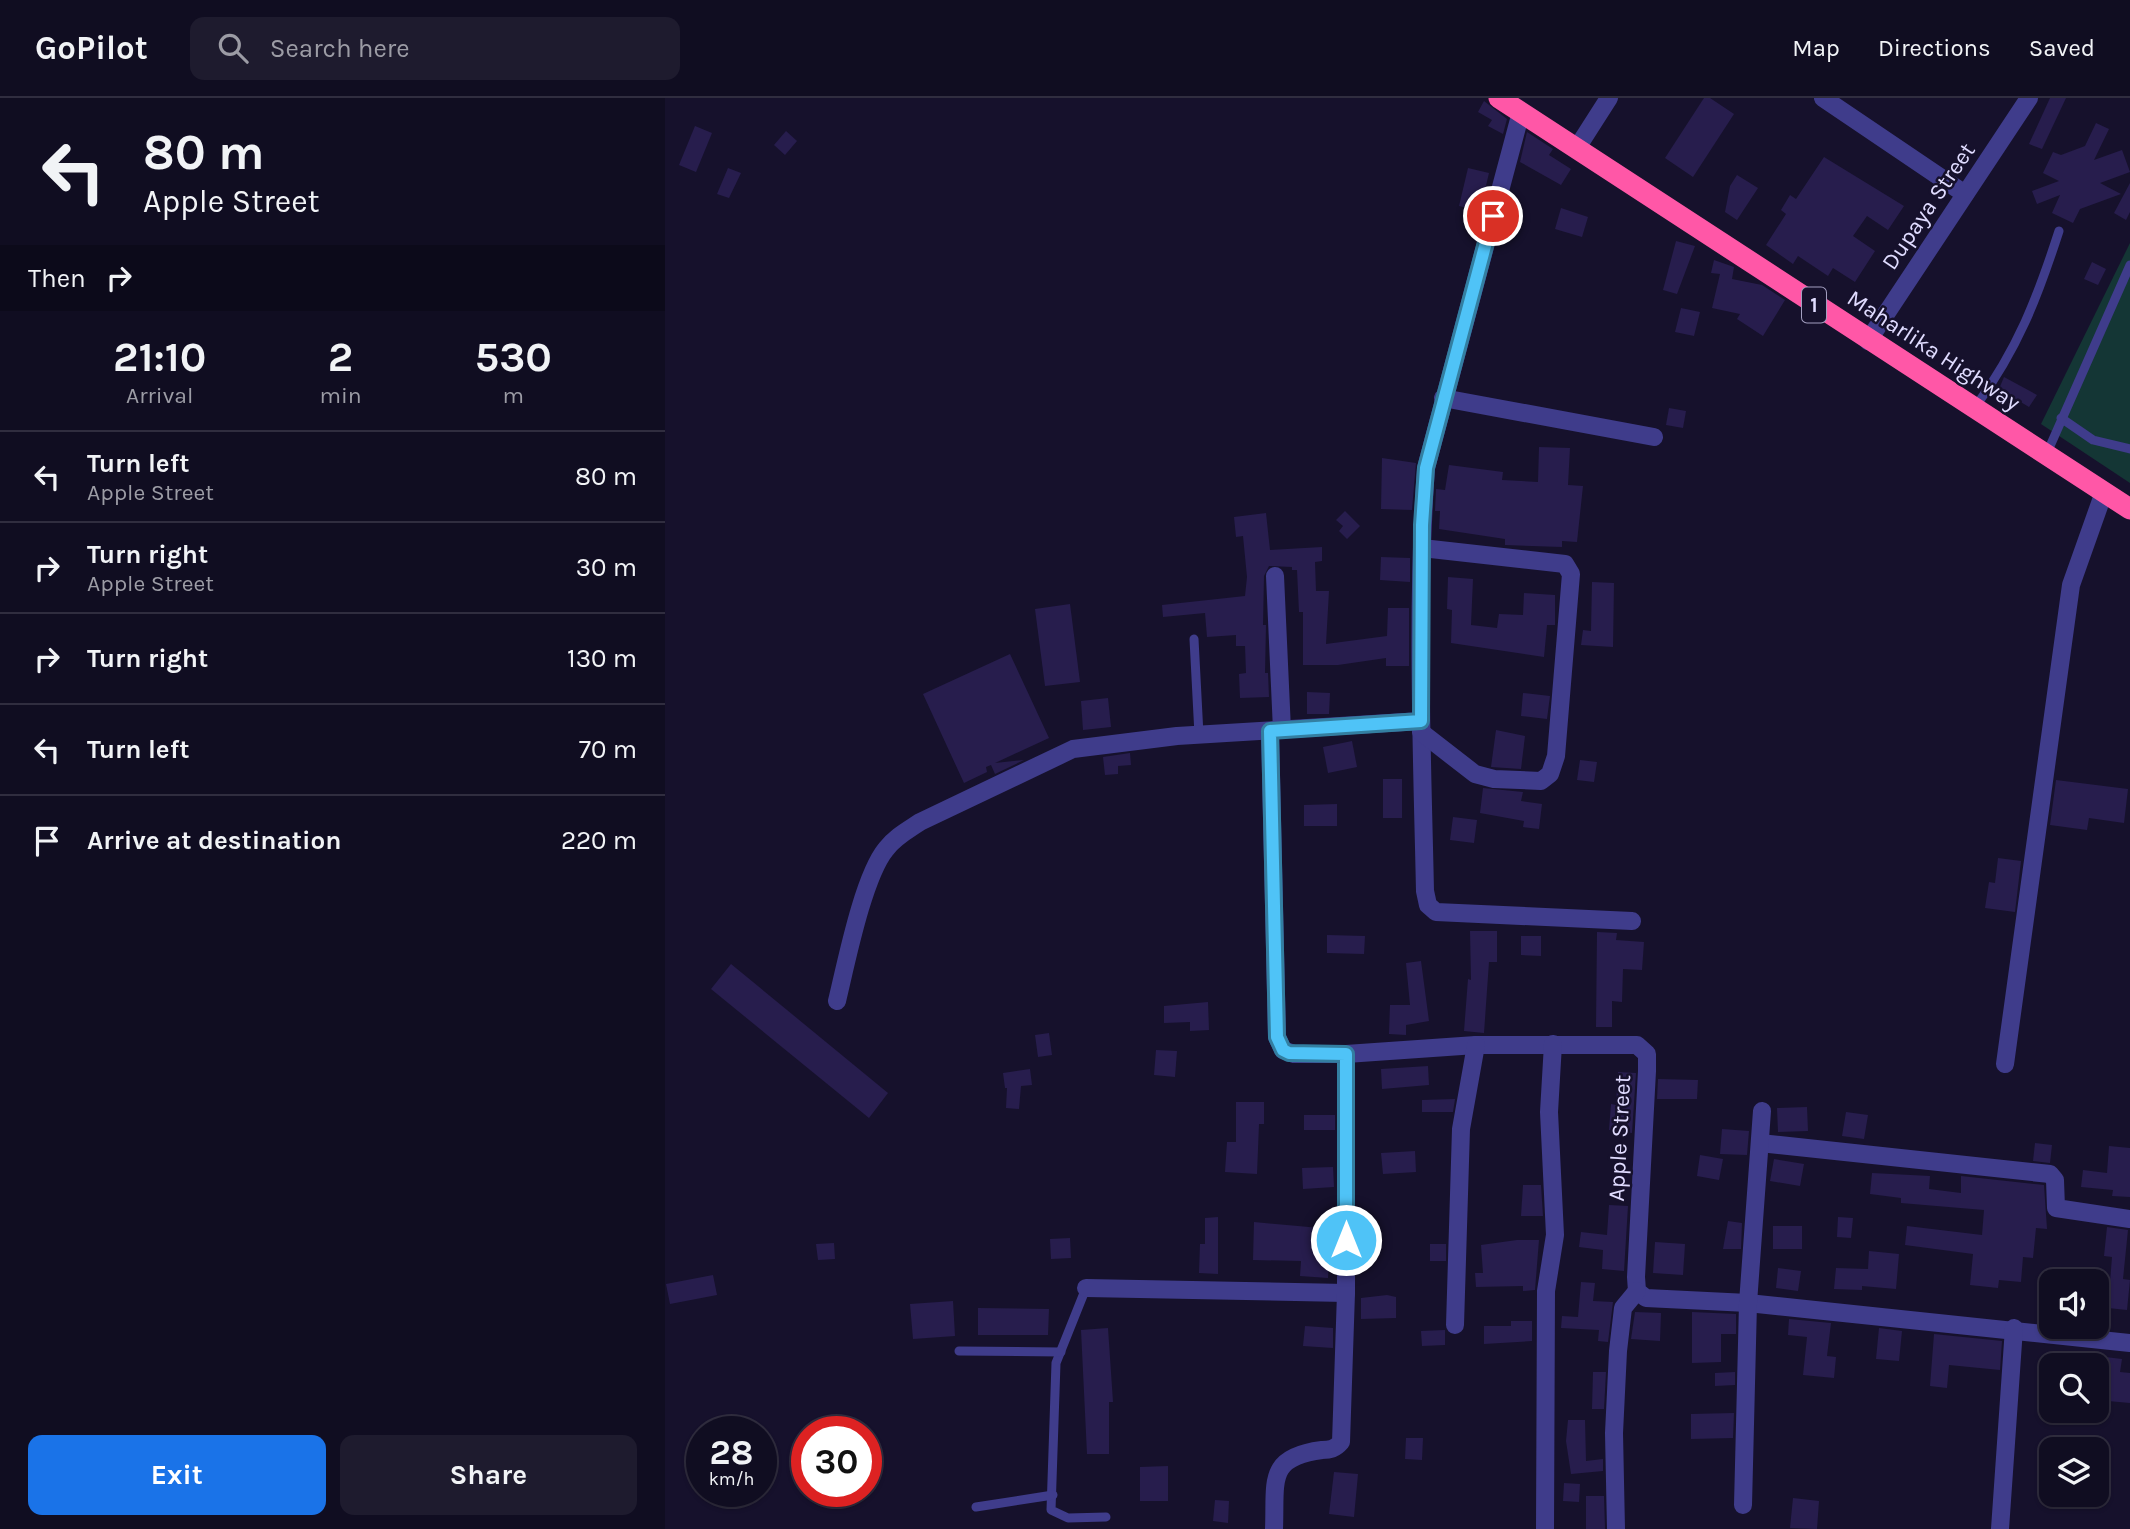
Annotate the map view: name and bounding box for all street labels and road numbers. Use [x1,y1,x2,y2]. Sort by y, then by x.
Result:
street label: Dupaya Street [1876,137,1981,275]
street label: Maharlika Highway [1842,284,2025,416]
road number: 1 [1802,288,1826,322]
street label: Apple Street [1603,1074,1636,1202]

